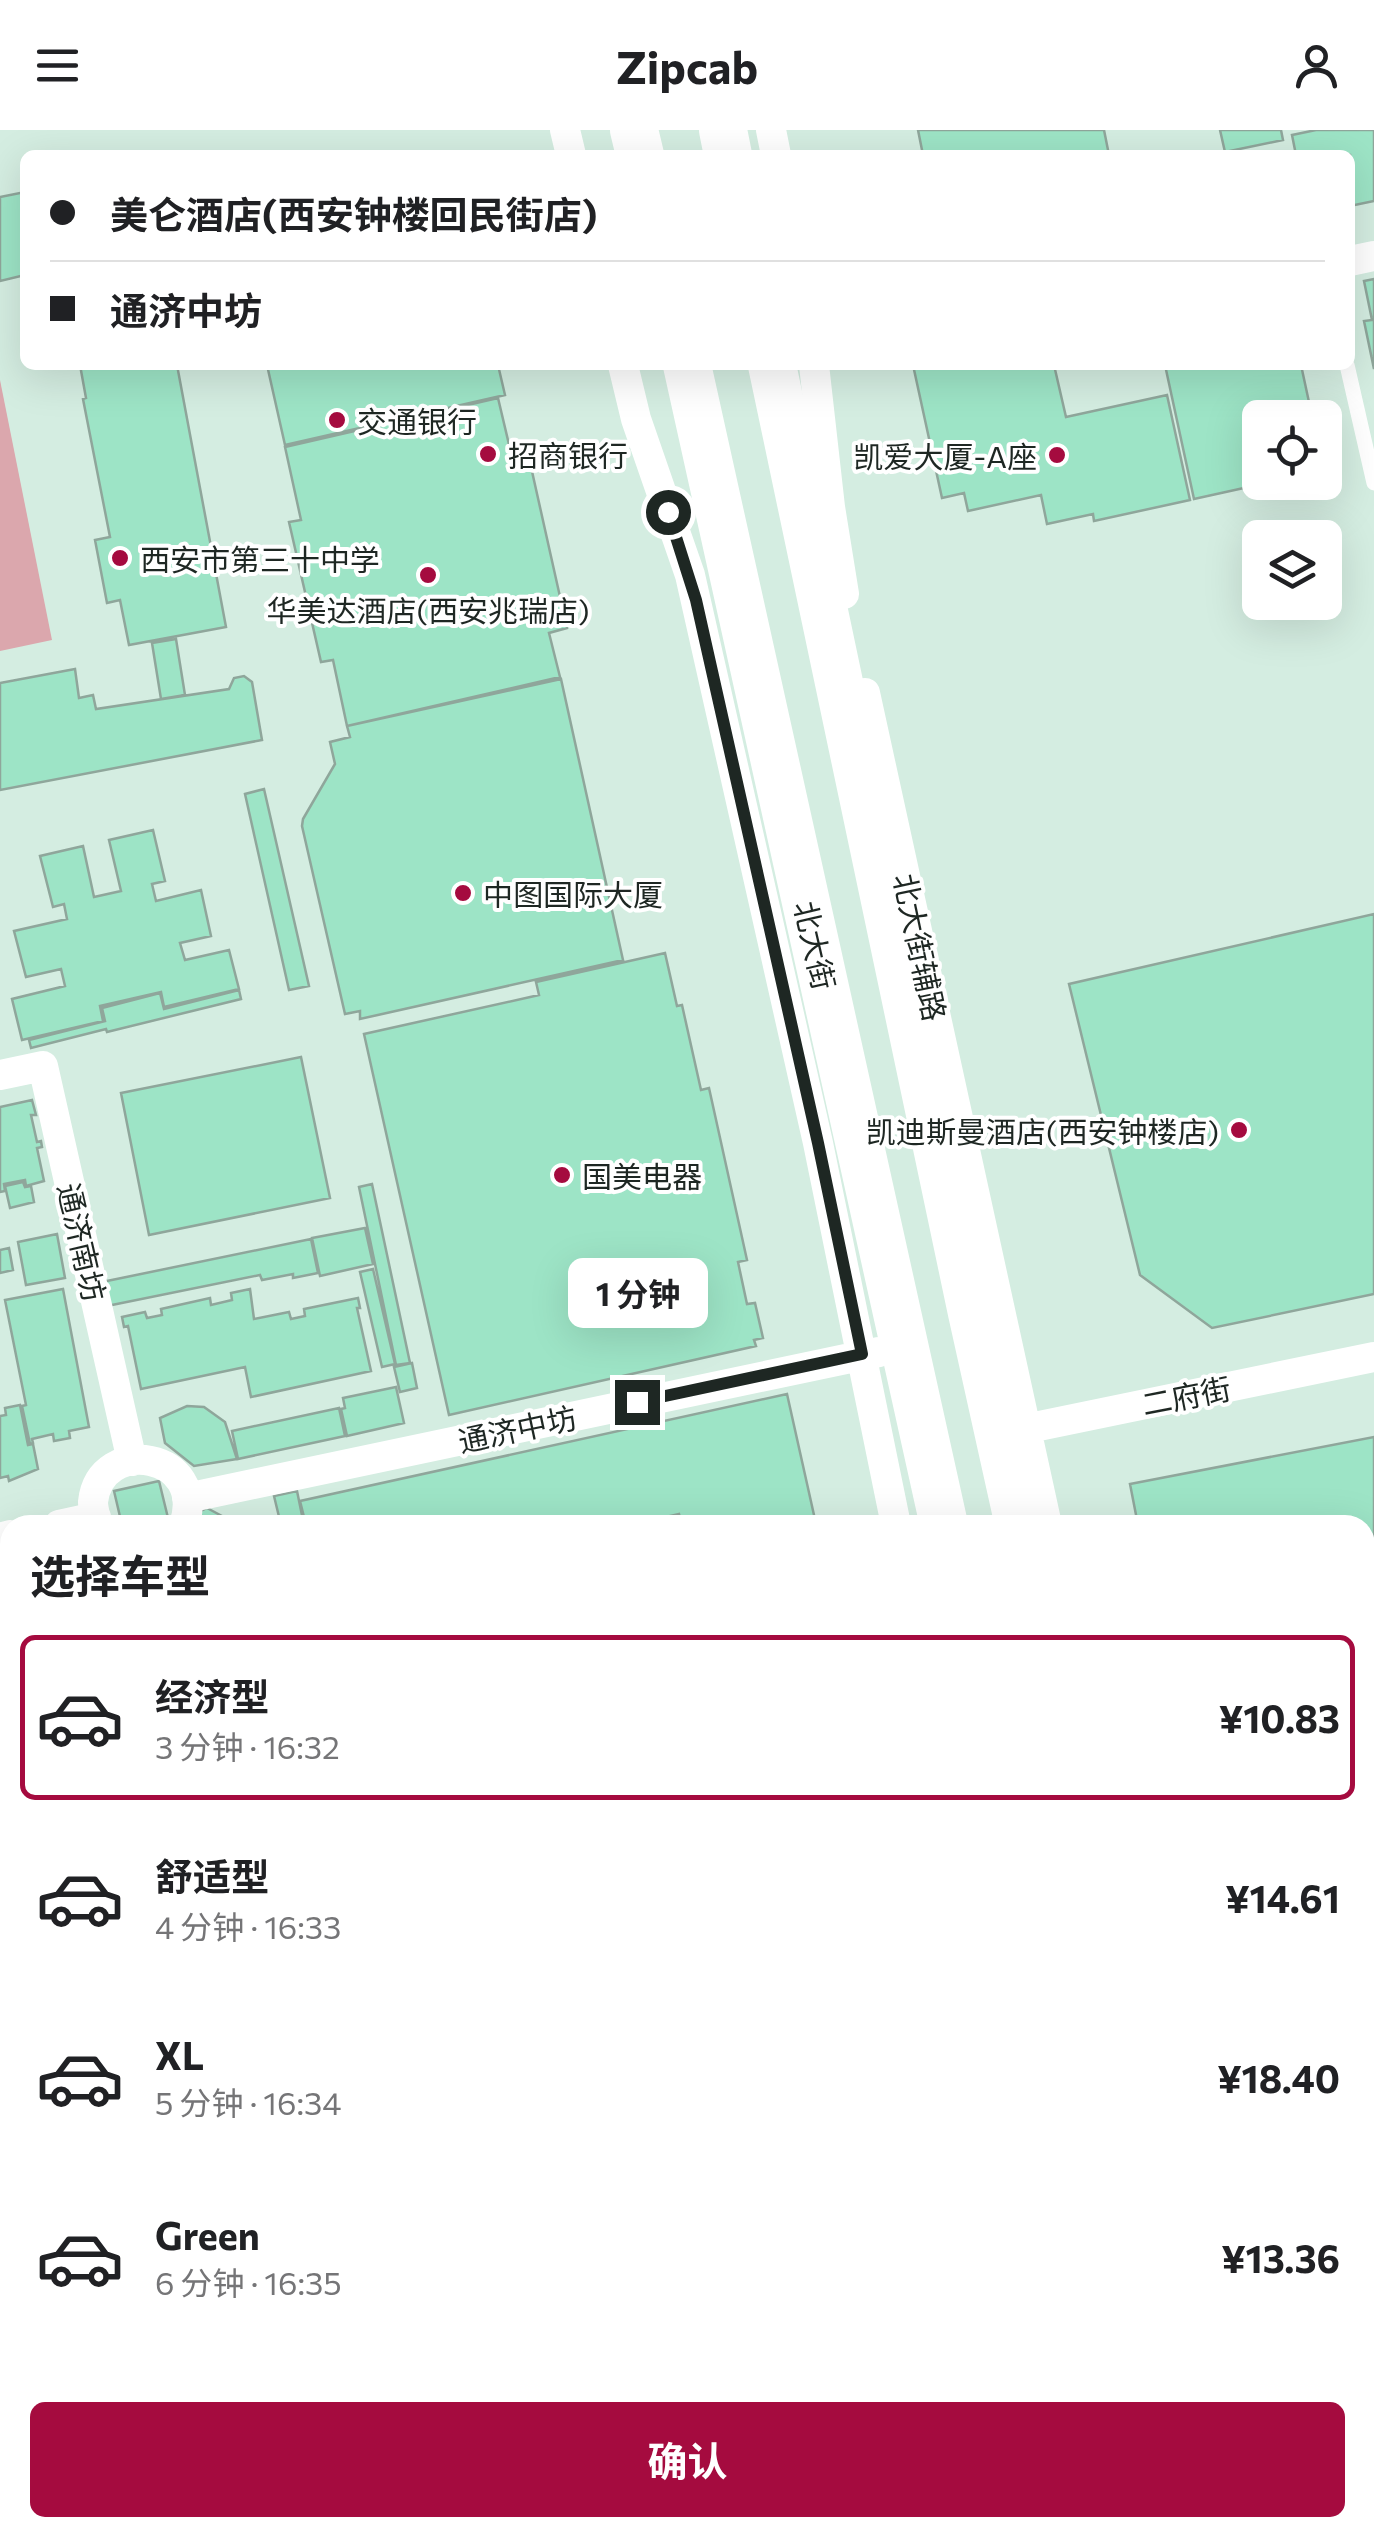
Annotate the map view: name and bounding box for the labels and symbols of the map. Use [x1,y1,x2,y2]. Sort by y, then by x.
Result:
place label: 交通银行 [357,402,477,439]
marker: 交通银行 [326,409,348,431]
place label: 招商银行 [508,436,628,473]
place label: 凯爱大厦-A座 [854,437,1037,474]
marker: 招商银行 [477,443,499,465]
marker: 凯爱大厦-A座 [1046,444,1068,466]
route start [646,490,691,535]
place label: 西安市第三十中学 [140,540,380,577]
marker: 西安市第三十中学 [109,547,131,569]
marker: 华美达酒店(西安兆瑞店) [417,564,439,586]
place label: 华美达酒店(西安兆瑞店) [266,591,590,628]
street label: 北大街辅路 [887,870,955,1024]
place label: 中图国际大厦 [483,875,663,912]
marker: 中图国际大厦 [452,882,474,904]
street label: 北大街 [788,897,844,993]
place label: 凯迪斯曼酒店(西安钟楼店) [866,1112,1219,1149]
marker: 凯迪斯曼酒店(西安钟楼店) [1228,1119,1250,1141]
place label: 国美电器 [582,1157,702,1194]
marker: 国美电器 [551,1164,573,1186]
street label: 通济南坊 [51,1179,115,1305]
callout: 1 分钟 [567,1257,707,1327]
street label: 二府街 [1138,1368,1234,1422]
route end [615,1380,660,1425]
street label: 通济中坊 [454,1397,580,1459]

